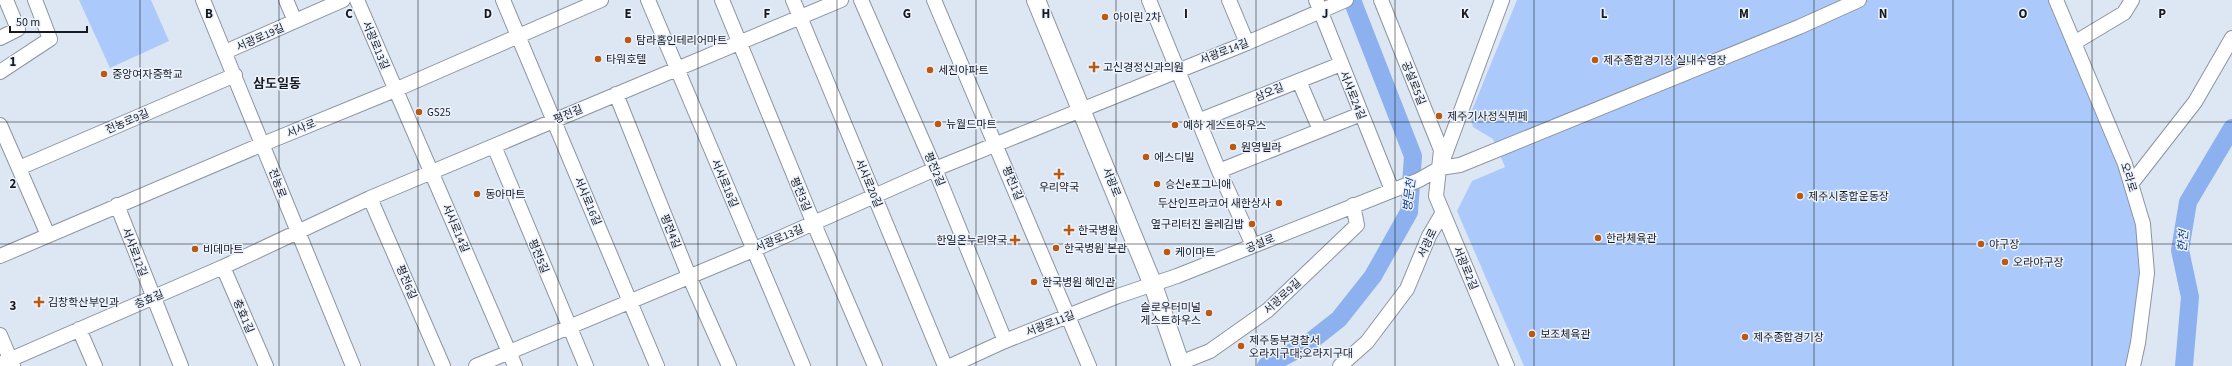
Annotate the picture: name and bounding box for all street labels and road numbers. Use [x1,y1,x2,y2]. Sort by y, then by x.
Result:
street label: 서광로13길 [359,19,392,72]
street label: 서광로19길 [234,20,287,55]
street label: 서광로14길 [1197,35,1251,68]
street label: 공설로5길 [1398,59,1429,107]
street label: 서사로24길 [1336,69,1369,122]
street label: 삼오길 [1252,80,1286,105]
street label: 평전길 [551,102,585,127]
street label: 전농로9길 [103,106,151,137]
street label: 서사로 [284,116,318,141]
street label: 평전2길 [921,150,948,189]
street label: 서사로18길 [708,157,741,210]
street label: 서사로20길 [852,157,885,210]
street label: 오라로 [2117,160,2140,194]
street label: 평전1길 [999,164,1026,203]
street label: 서광로 [1099,165,1124,199]
street label: 전농로 [265,166,290,200]
street label: 서사로16길 [571,175,604,228]
street label: 평전3길 [787,175,814,214]
street label: 서사로14길 [439,202,472,255]
street label: 평전4길 [657,212,684,251]
street label: 서광로13길 [753,222,806,255]
street label: 서사로12길 [118,225,151,279]
street label: 서광로 [1414,226,1441,260]
street label: 공설로 [1243,231,1277,256]
street label: 평전5길 [525,237,552,276]
street label: 서광로2길 [1450,244,1481,292]
street label: 평전6길 [393,263,420,302]
street label: 서광로9길 [1260,275,1304,318]
street label: 충효길 [132,287,166,312]
street label: 충효1길 [230,297,257,336]
street label: 서광로11길 [1023,307,1077,340]

